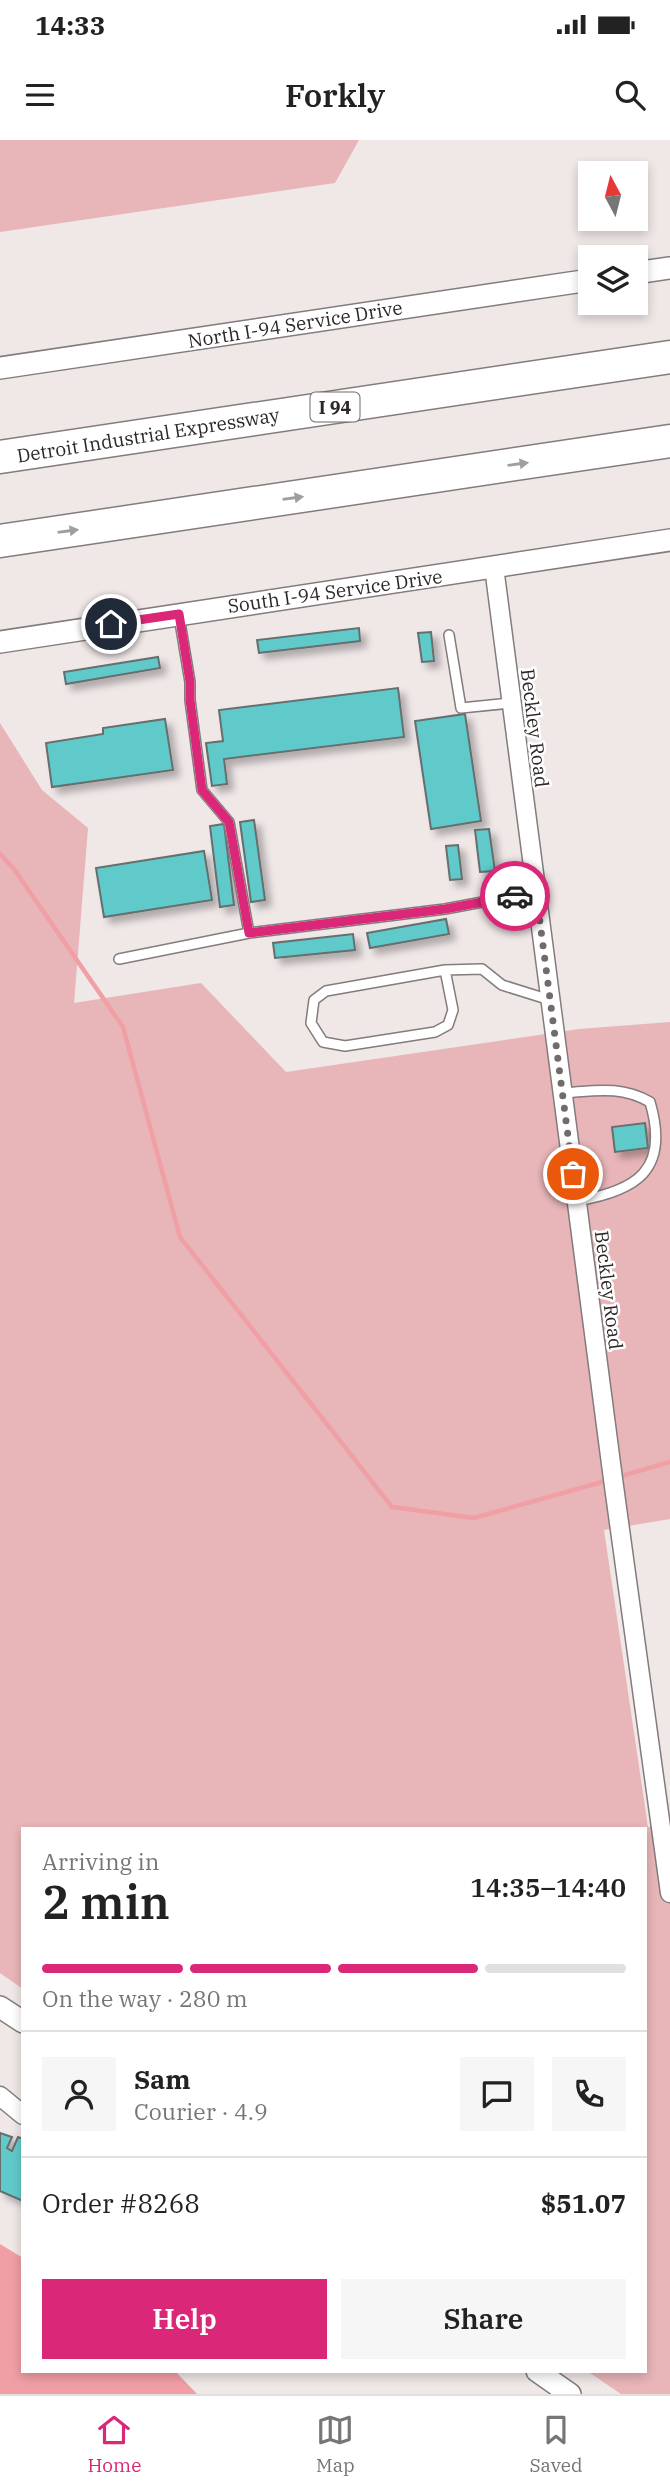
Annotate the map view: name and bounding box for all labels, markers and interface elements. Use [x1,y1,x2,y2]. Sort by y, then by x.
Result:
text: 14:33 [35,8,105,42]
text: Forkly [285,74,385,116]
icon: menu [21,76,59,114]
icon: search [611,76,649,114]
north arrow [578,161,648,231]
map controls [578,161,648,315]
button: layers [578,245,648,315]
street label: North I-94 Service Drive [186,295,404,353]
road number: I 94 [310,393,360,422]
street label: Detroit Industrial Expressway [15,402,282,468]
one-way arrow [507,458,529,469]
one-way arrow [282,492,304,503]
one-way arrow [57,525,79,536]
street label: South I-94 Service Drive [226,564,444,618]
pin [81,594,141,654]
icon: home [92,605,130,643]
street label: Beckley Road [516,667,554,789]
courier [480,861,550,931]
icon: car [496,877,534,915]
pin [543,1144,603,1204]
icon: bag [554,1155,592,1193]
street label: Beckley Road [590,1229,628,1351]
text: Arriving in [42,1846,159,1876]
text: 14:35–14:40 [470,1870,626,1904]
text: 2 min [42,1872,170,1932]
text: On the way · 280 m [42,1983,248,2013]
button: person [42,2057,116,2131]
button: chat [460,2057,534,2131]
button: phone [552,2057,626,2131]
text: Sam [134,2062,190,2096]
text: Courier · 4.9 [134,2096,268,2126]
text: Order #8268 [42,2186,200,2220]
text: $51.07 [541,2186,626,2220]
button: Help [42,2279,327,2359]
button: Share [341,2279,626,2359]
tab: Home [87,2411,141,2477]
tab: Map [316,2411,355,2477]
tab: Saved [529,2411,583,2477]

